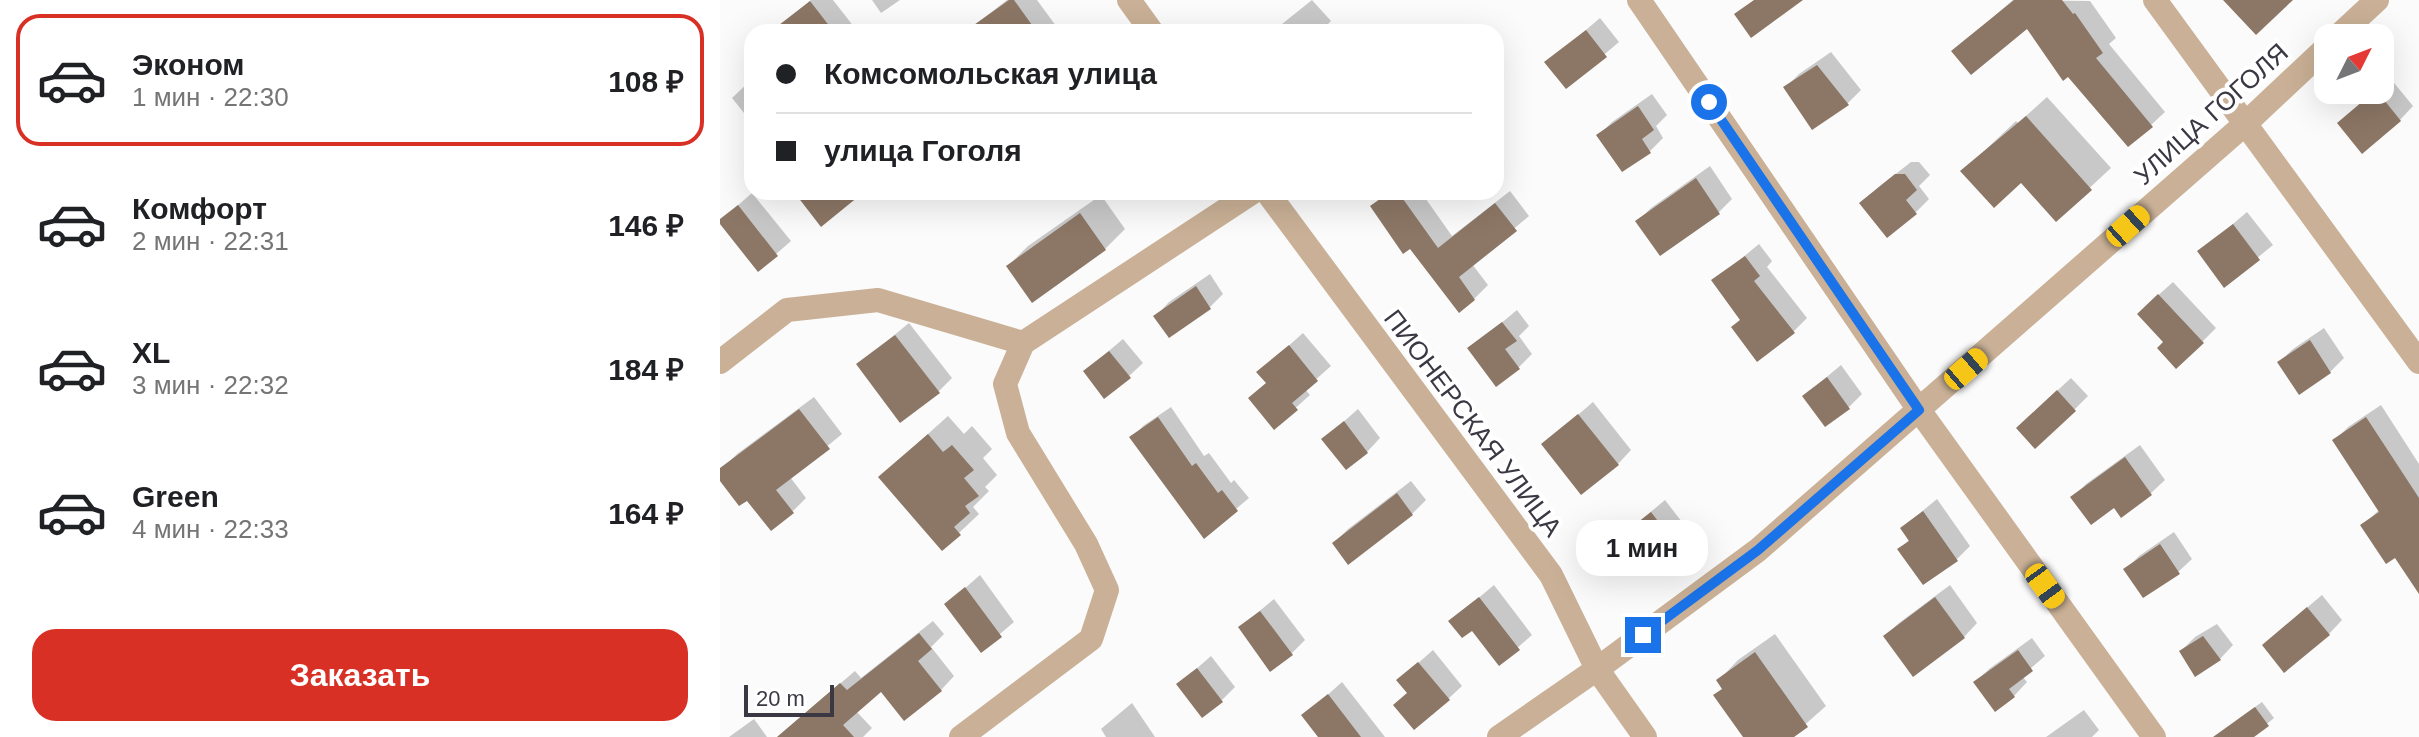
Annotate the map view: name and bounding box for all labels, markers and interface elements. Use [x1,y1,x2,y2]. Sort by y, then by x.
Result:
north arrow [2314,24,2394,104]
map controls [2314,24,2394,104]
street label: УЛИЦА ГОГОЛЯ [2128,37,2294,191]
icon: car [36,44,108,116]
text: Эконом [132,48,245,81]
text: Комсомольская улица [824,57,1157,90]
text: 108 ₽ [608,65,684,98]
text: 1 мин · 22:30 [132,82,289,112]
route start [1691,84,1727,120]
text: улица Гоголя [824,134,1022,167]
icon: car [36,188,108,260]
text: Комфорт [132,192,267,225]
car [2102,201,2154,251]
text: 146 ₽ [608,209,684,242]
text: 2 мин · 22:31 [132,226,289,256]
street label: ПИОНЕРСКАЯ УЛИЦА [1378,304,1568,543]
icon: car [36,332,108,404]
text: XL [132,336,170,369]
car [1940,344,1992,394]
text: 184 ₽ [608,353,684,386]
text: 3 мин · 22:32 [132,370,289,400]
icon: car [36,476,108,548]
text: Green [132,480,219,513]
text: 164 ₽ [608,497,684,530]
text: 4 мин · 22:33 [132,514,289,544]
callout: 1 мин [1577,519,1709,575]
text: 1 мин [1606,533,1678,563]
car [2021,560,2069,612]
route end [1625,617,1661,653]
button: Заказать [32,629,688,721]
scale bar [744,681,834,717]
text: 20 m [756,686,805,711]

